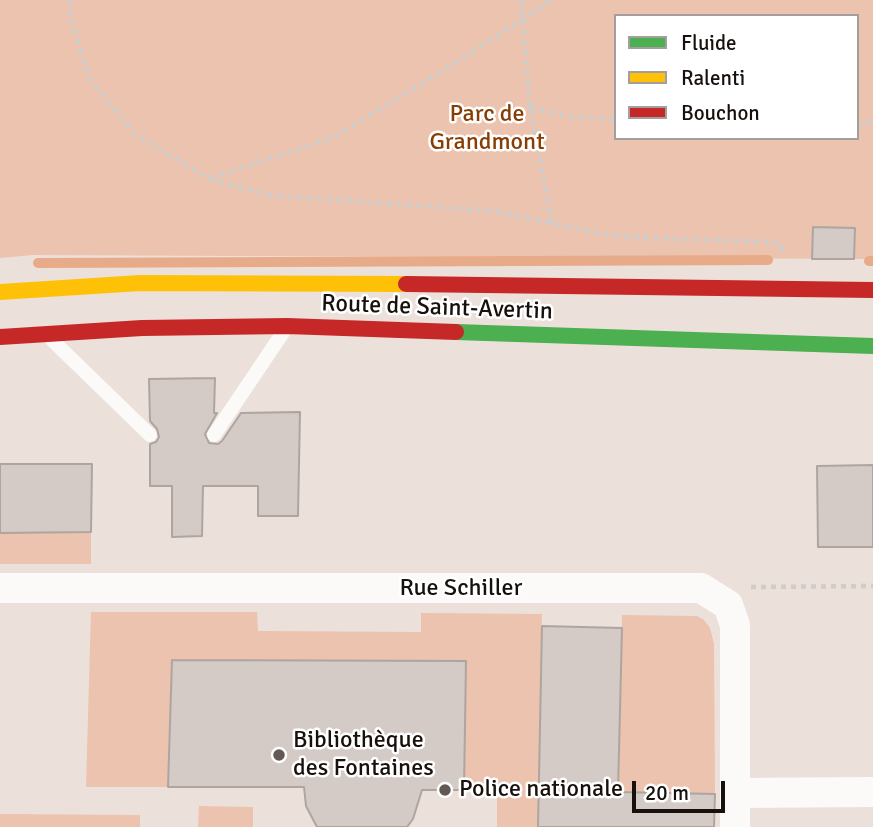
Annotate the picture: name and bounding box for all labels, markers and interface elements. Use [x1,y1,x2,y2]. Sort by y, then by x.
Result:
legend [614,14,859,140]
text: Fluide [681,30,737,56]
text: Ralenti [681,65,745,91]
text: Bouchon [681,100,760,126]
park label: Parc de Grandmont [429,101,545,157]
street label: Route de Saint-Avertin [321,290,553,326]
street label: Rue Schiller [400,575,522,603]
place label: Bibliothèque des Fontaines [293,727,434,783]
marker: Bibliothèque des Fontaines [271,747,287,763]
scale bar [635,768,728,812]
place label: Police nationale [459,776,623,804]
text: 20 m [645,780,689,806]
marker: Police nationale [437,782,453,798]

